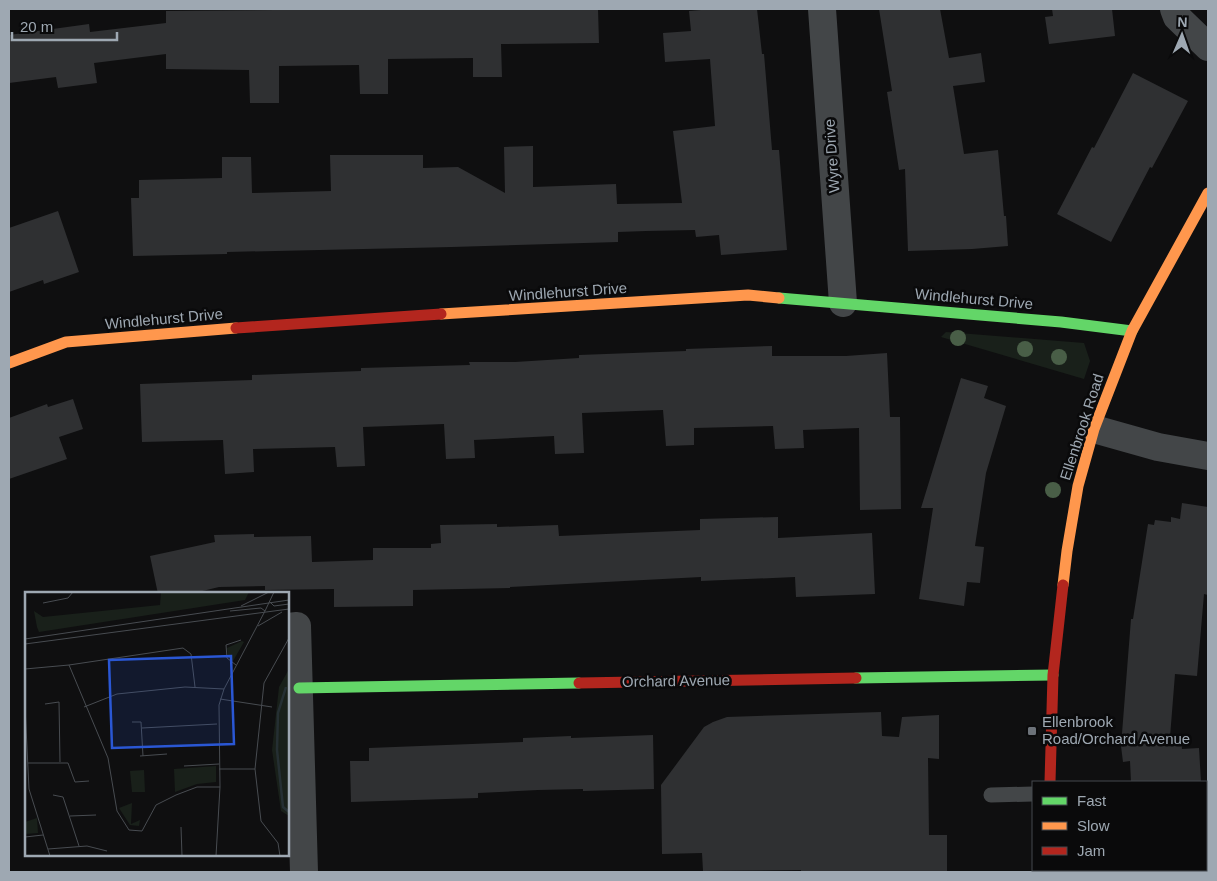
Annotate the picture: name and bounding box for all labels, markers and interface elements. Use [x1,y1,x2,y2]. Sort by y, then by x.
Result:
scale bar [12,10,118,42]
north arrow [1157,10,1207,60]
text: N [1177,14,1188,30]
text: 20 m [20,18,53,35]
street label: Wyre Drive [820,119,843,194]
street label: Windlehurst Drive [508,279,628,304]
street label: Windlehurst Drive [914,285,1034,312]
street label: Windlehurst Drive [104,305,224,332]
street label: Ellenbrook Road [1056,371,1107,482]
inset map [25,592,289,856]
street label: Orchard Avenue [622,671,730,690]
place label: Ellenbrook Road/Orchard Avenue [1042,713,1190,747]
marker: Ellenbrook Road/Orchard Avenue [1026,725,1038,737]
legend [1032,781,1207,871]
text: Fast [1077,792,1107,809]
text: Slow [1077,817,1110,834]
text: Jam [1077,842,1105,859]

